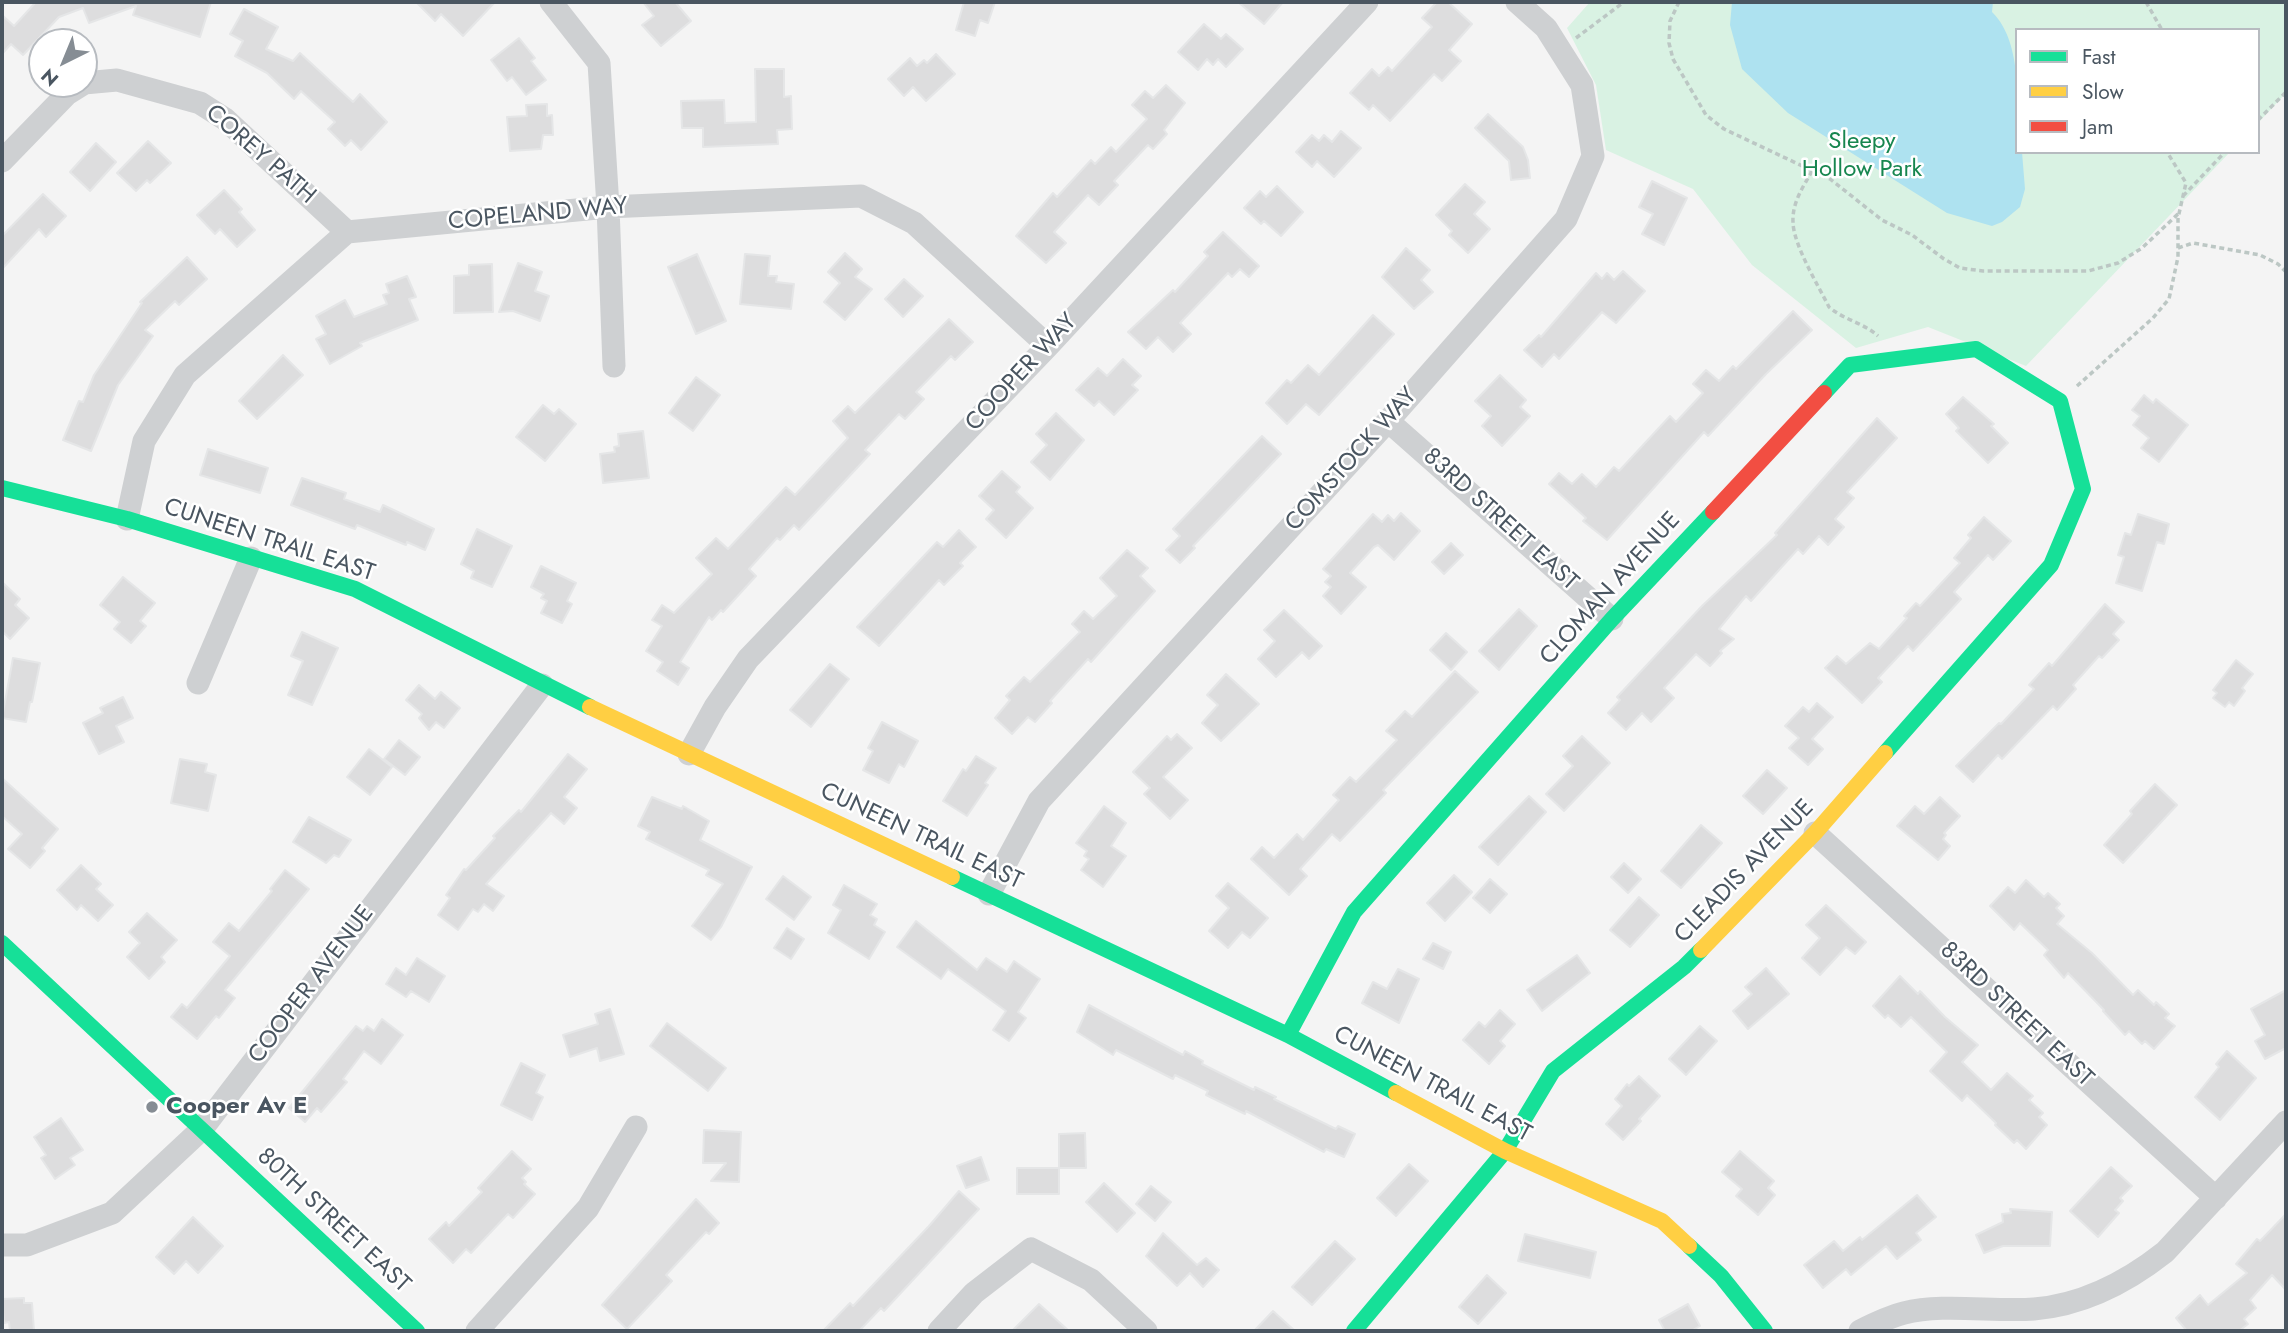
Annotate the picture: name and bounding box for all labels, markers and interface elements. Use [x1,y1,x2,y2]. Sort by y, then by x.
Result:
north arrow [28,28,98,98]
legend [2015,28,2260,154]
text: Fast [2082,42,2115,72]
text: N [35,62,64,92]
text: Slow [2082,77,2124,107]
street label: COREY PATH [199,99,321,211]
text: Jam [2082,112,2114,142]
park label: Sleepy Hollow Park [1802,128,1922,184]
street label: COPELAND WAY [447,193,629,237]
street label: COOPER WAY [960,308,1084,438]
street label: COMSTOCK WAY [1280,382,1424,538]
street label: 83RD STREET EAST [1416,443,1584,597]
street label: CUNEEN TRAIL EAST [160,493,378,589]
street label: CLOMAN AVENUE [1535,507,1687,671]
street label: CUNEEN TRAIL EAST [815,777,1027,897]
street label: CLEADIS AVENUE [1669,794,1821,950]
street label: COOPER AVENUE [243,900,381,1070]
street label: 83RD STREET EAST [1933,937,2099,1093]
street label: CUNEEN TRAIL EAST [1328,1021,1536,1149]
place label: Cooper Av E [166,1093,308,1121]
marker: Cooper Av E [144,1099,160,1115]
street label: 80TH STREET EAST [250,1143,416,1299]

